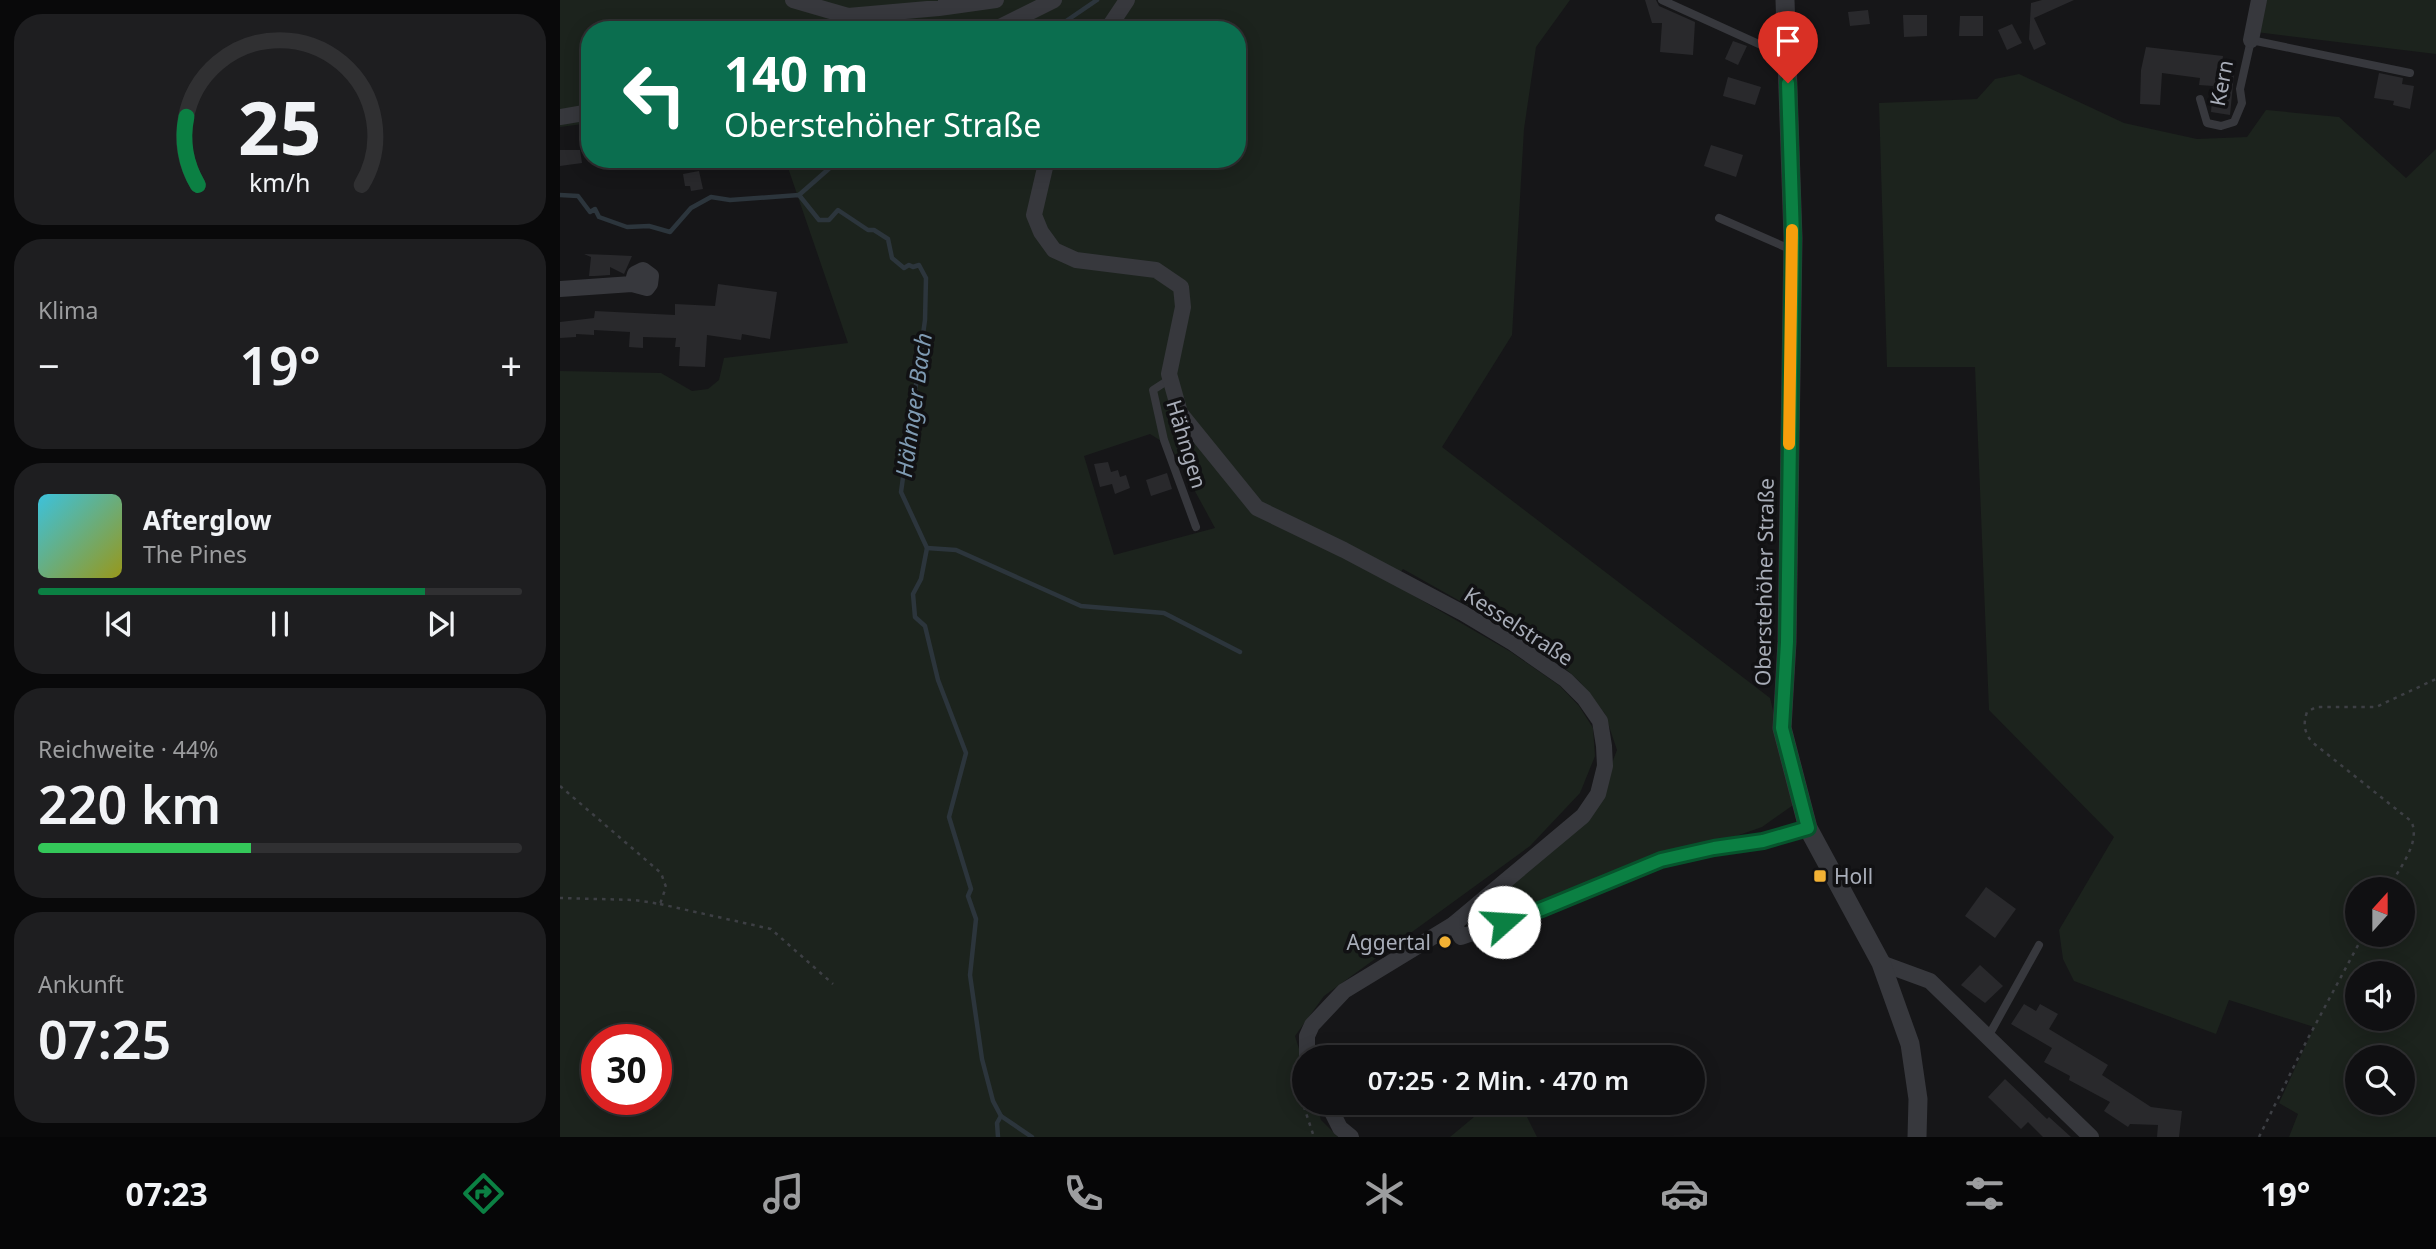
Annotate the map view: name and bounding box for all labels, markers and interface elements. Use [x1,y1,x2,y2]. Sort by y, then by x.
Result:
pin [1758,11,1818,83]
icon: arrive [1769,22,1807,60]
text: 140 m [724,40,869,106]
icon: left [609,49,700,140]
street label: Kern [2203,58,2239,108]
text: 25 [238,78,322,177]
text: Oberstehöher Straße [724,103,1041,146]
text: km/h [249,165,311,199]
text: Klima [38,294,99,326]
text: 19° [239,329,321,400]
water label: Hähnger Bach [887,331,939,479]
text: − [38,339,60,391]
text: + [500,339,522,391]
street label: Hähngen [1160,396,1214,492]
street label: Oberstehöher Straße [1748,478,1780,686]
text: Afterglow [143,502,271,538]
text: The Pines [143,538,247,570]
street label: Kesselstraße [1459,580,1579,672]
icon: previous [100,605,138,643]
icon: pause [261,605,299,643]
icon: next [422,605,460,643]
text: Reichweite · 44% [38,733,218,765]
text: 220 km [38,768,221,839]
place label: Holl [1834,862,1873,890]
marker: Holl [1812,868,1828,884]
north arrow [2345,877,2415,947]
map controls [2345,877,2415,1115]
position arrow [1467,885,1541,959]
place label: Aggertal [1346,928,1431,956]
marker: Aggertal [1437,934,1453,950]
button: sound [2345,961,2415,1031]
text: Ankunft [38,968,124,1000]
text: 07:25 [38,1003,171,1074]
speed limit sign: 30 [581,1024,672,1115]
button: search [2345,1045,2415,1115]
text: 07:25 · 2 Min. · 470 m [1368,1062,1629,1098]
icon: directions [459,1169,508,1218]
icon: music [759,1169,808,1218]
icon: phone [1059,1169,1108,1218]
icon: climate [1360,1169,1409,1218]
icon: car [1660,1169,1709,1218]
icon: filters [1960,1169,2009,1218]
text: 07:23 [126,1172,208,1215]
text: 19° [2260,1172,2310,1215]

